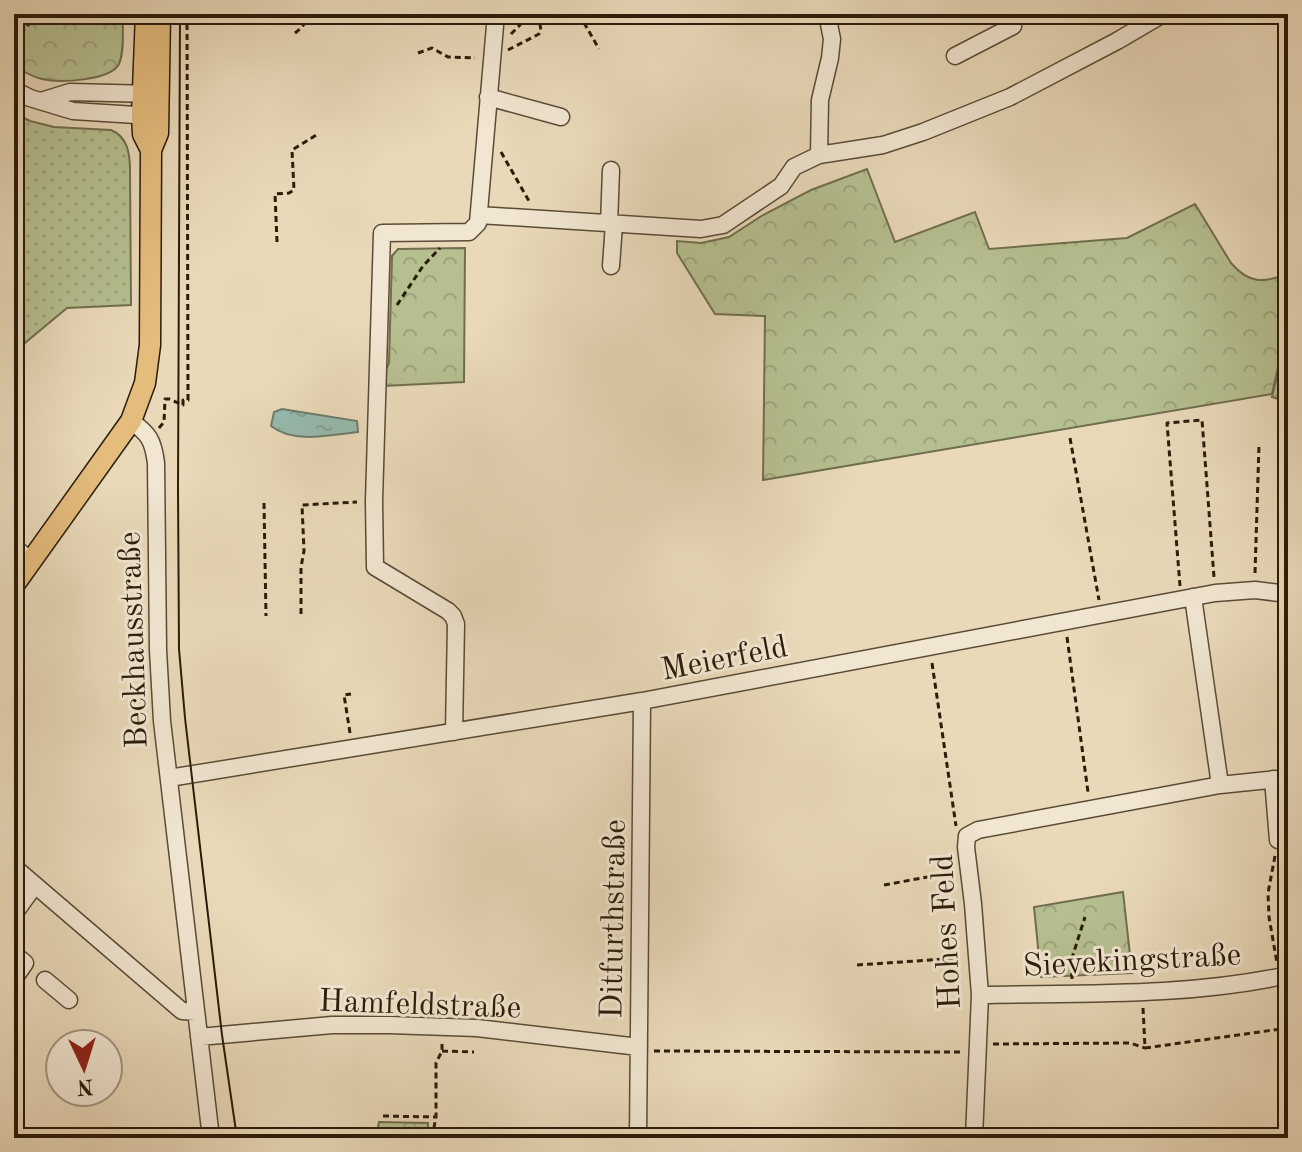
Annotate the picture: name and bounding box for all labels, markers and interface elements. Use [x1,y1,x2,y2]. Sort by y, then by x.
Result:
street label: Beckhausstraße [115,531,155,749]
street label: Meierfeld [658,632,791,688]
street label: Ditfurthstraße [597,819,633,1019]
street label: Hohes Feld [928,853,968,1010]
street label: Sievekingstraße [1022,940,1242,984]
street label: Hamfeldstraße [318,986,522,1026]
north arrow [44,1028,124,1108]
text: N [76,1074,94,1098]

